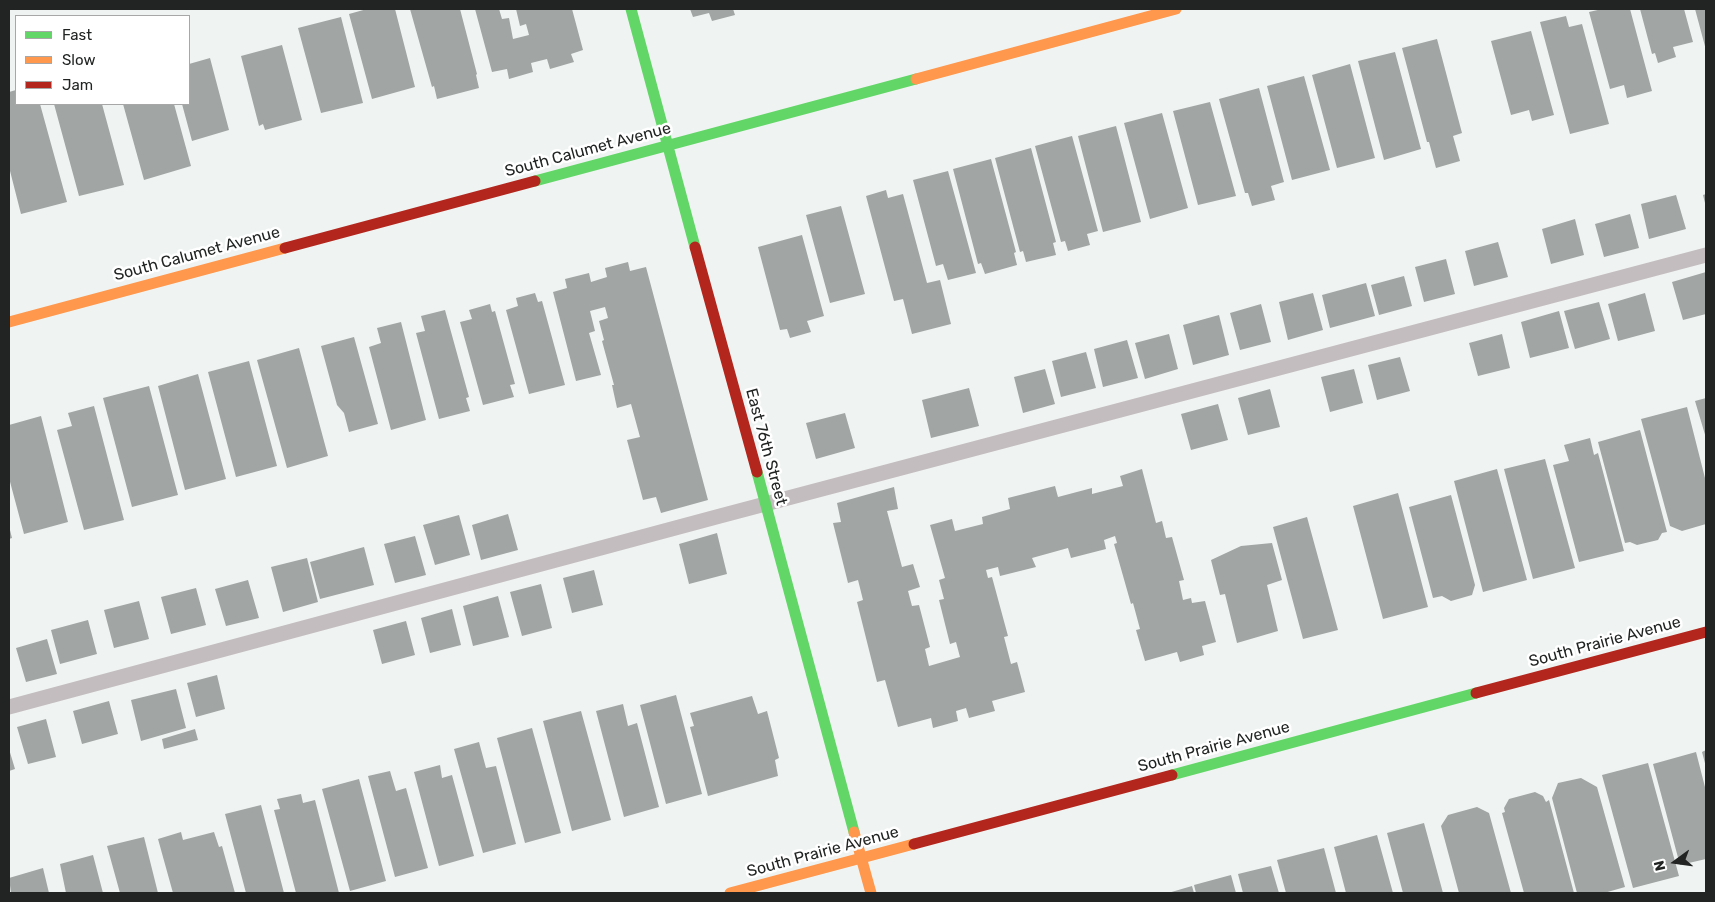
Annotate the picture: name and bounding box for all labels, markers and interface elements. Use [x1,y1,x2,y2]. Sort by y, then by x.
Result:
legend [15,15,190,105]
text: Fast [62,26,92,44]
text: Slow [62,51,95,69]
text: Jam [62,76,93,94]
street label: South Calumet Avenue [503,119,673,181]
street label: South Calumet Avenue [112,223,282,285]
street label: East 76th Street [741,386,791,508]
street label: South Prairie Avenue [1527,612,1683,672]
street label: South Prairie Avenue [1136,717,1292,777]
street label: South Prairie Avenue [745,822,901,882]
north arrow [1650,837,1700,887]
text: N [1650,859,1669,873]

